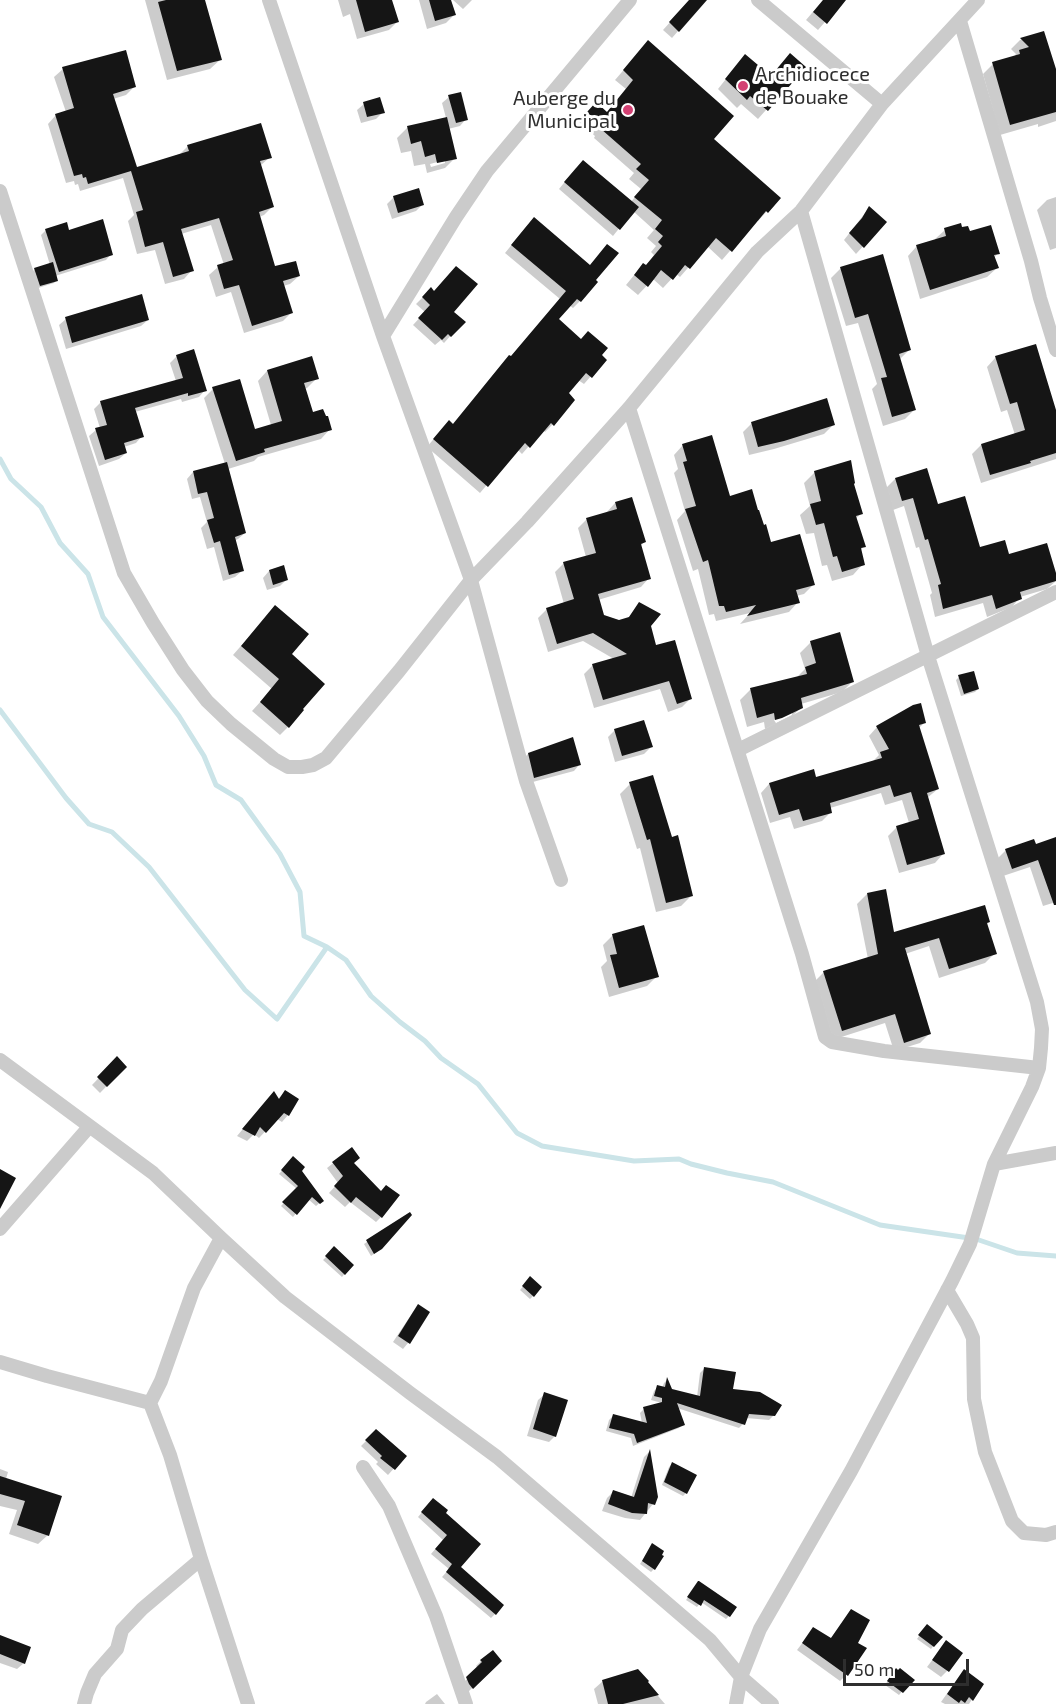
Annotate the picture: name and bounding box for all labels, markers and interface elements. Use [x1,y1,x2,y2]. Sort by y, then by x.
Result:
place label: Archidiocece de Bouake [755,62,870,109]
marker: Archidiocece de Bouake [736,79,750,93]
place label: Auberge du Municipal [513,86,616,133]
marker: Auberge du Municipal [621,103,635,117]
scale bar [846,1647,972,1685]
text: 50 m [854,1658,894,1680]

